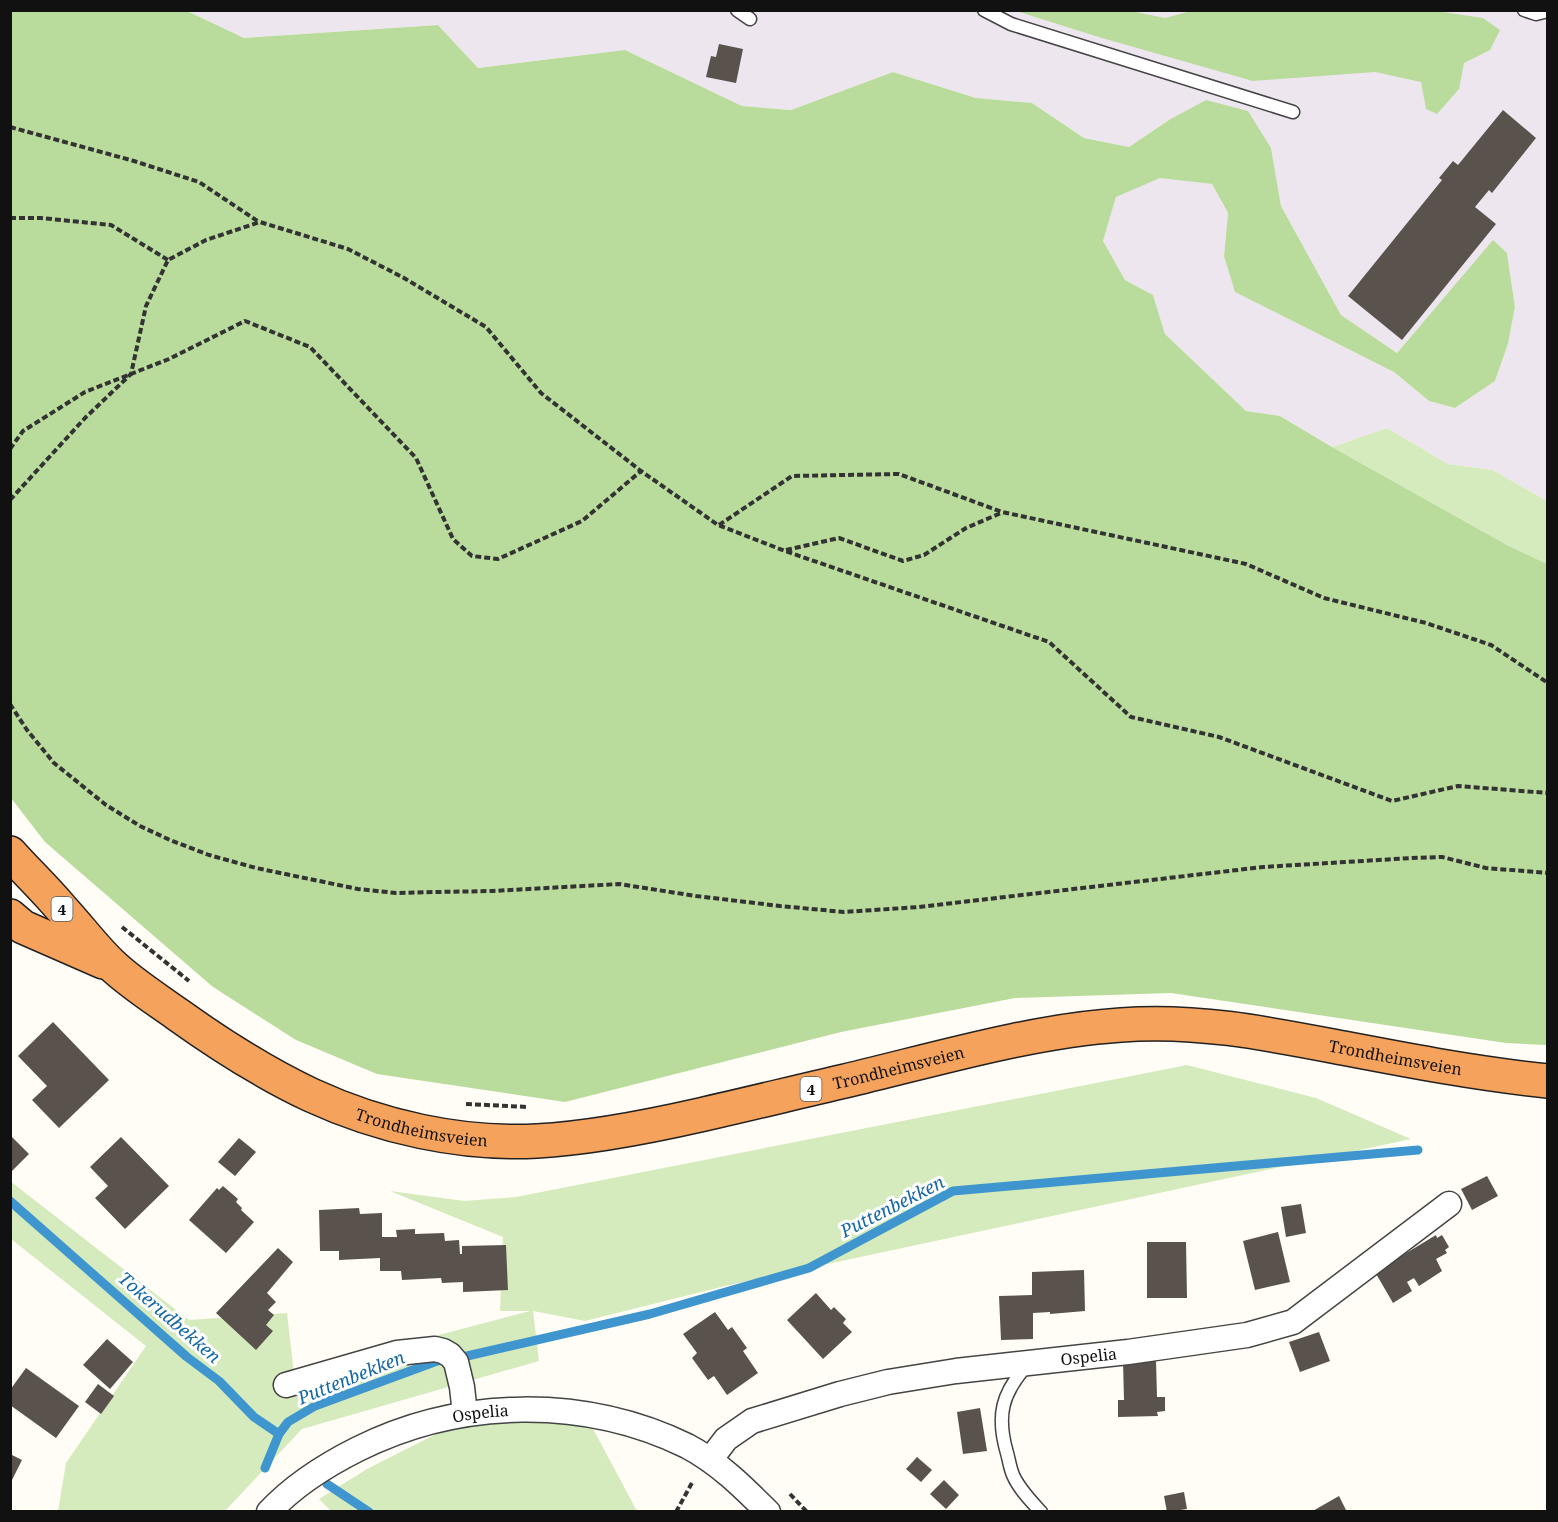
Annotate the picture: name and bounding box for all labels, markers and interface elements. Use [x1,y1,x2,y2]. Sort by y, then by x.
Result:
road number: 4 [52,897,72,921]
street label: Trondheimsveien [1327,1035,1464,1080]
street label: Trondheimsveien [831,1041,967,1094]
road number: 4 [800,1077,822,1101]
street label: Trondheimsveien [353,1103,489,1152]
water label: Puttenbekken [835,1169,948,1243]
water label: Tokerudbekken [114,1266,226,1368]
street label: Ospelia [1059,1342,1118,1370]
water label: Puttenbekken [293,1345,408,1410]
street label: Ospelia [451,1399,509,1428]

